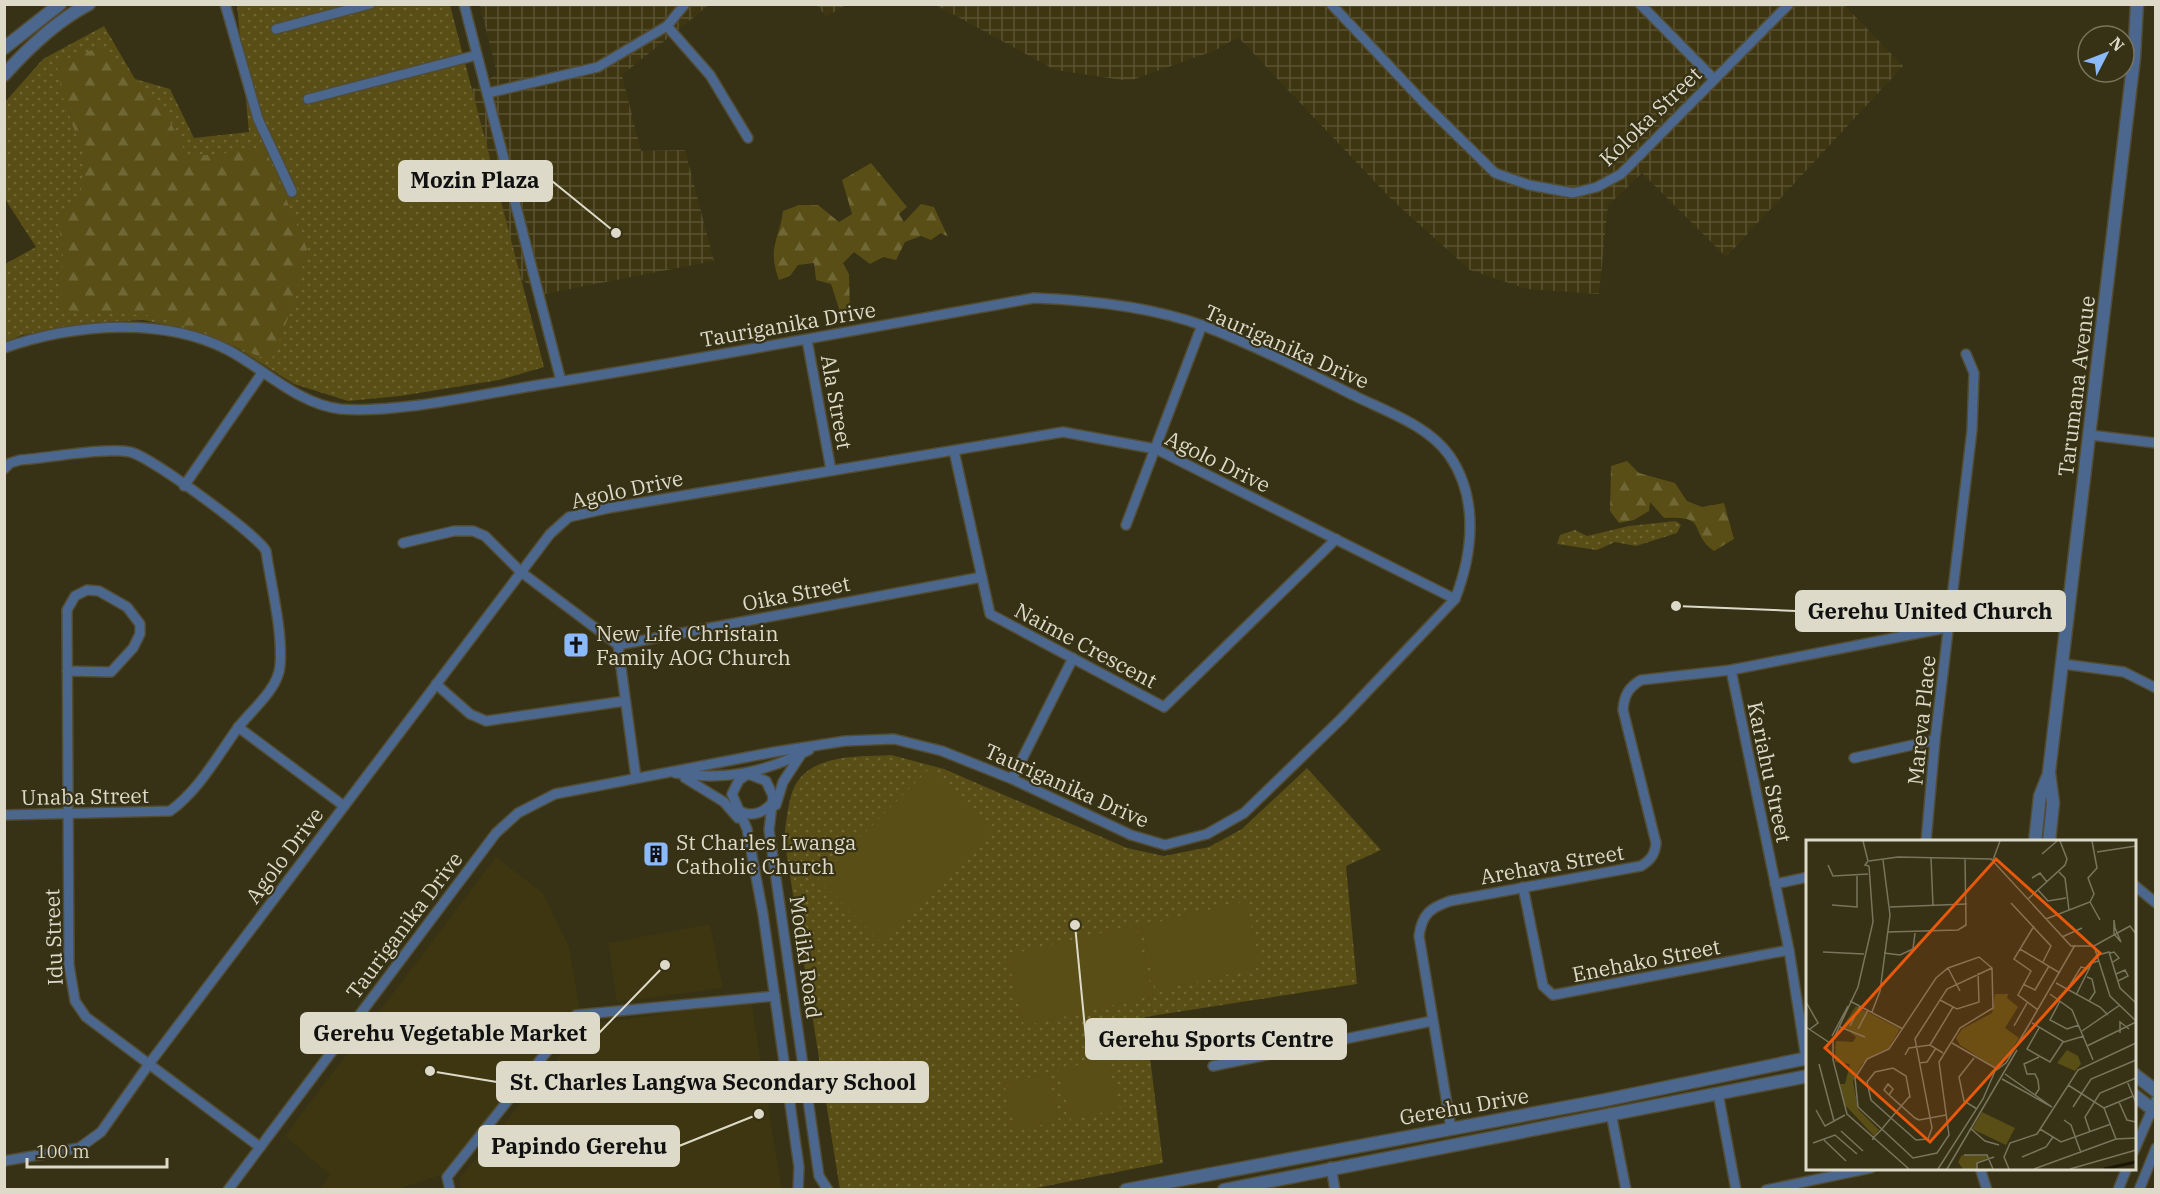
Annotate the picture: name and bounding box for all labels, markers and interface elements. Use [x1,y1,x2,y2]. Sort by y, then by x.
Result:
north arrow [2076,24,2136,84]
text: N [2105,33,2129,55]
street label: Koloka Street [1593,60,1707,172]
callout: Mozin Plaza [399,161,552,201]
text: Mozin Plaza [410,165,540,194]
street label: Tarumana Avenue [2051,294,2101,478]
street label: Tauriganika Drive [698,295,878,353]
street label: Tauriganika Drive [1200,297,1374,395]
street label: Ala Street [815,352,859,452]
street label: Agolo Drive [1161,424,1275,498]
street label: Agolo Drive [569,463,685,515]
street label: Oika Street [740,569,852,617]
callout: Gerehu United Church [1796,591,2065,631]
street label: Naime Crescent [1010,596,1162,694]
text: Gerehu United Church [1807,596,2053,625]
place label: New Life Christain Family AOG Church [596,619,791,671]
church icon: New Life Christain Family AOG Church [561,630,591,660]
street label: Mareva Place [1900,654,1942,786]
street label: Kariahu Street [1741,699,1799,845]
street label: Tauriganika Drive [980,736,1154,834]
street label: Unaba Street [21,781,149,811]
street label: Agolo Drive [239,801,329,909]
place label: St Charles Lwanga Catholic Church [676,828,857,880]
street label: Arehava Street [1478,838,1626,890]
building icon: St Charles Lwanga Catholic Church [641,839,671,869]
inset map [1806,840,2136,1170]
street label: Tauriganika Drive [339,846,469,1004]
street label: Idu Street [37,888,69,986]
street label: Modiki Road [784,894,828,1020]
street label: Enehako Street [1570,932,1722,988]
callout: Gerehu Vegetable Market [301,1013,599,1053]
text: Gerehu Vegetable Market [313,1018,587,1047]
callout: Gerehu Sports Centre [1086,1019,1346,1059]
text: Gerehu Sports Centre [1098,1024,1334,1053]
callout: St. Charles Langwa Secondary School [497,1062,928,1102]
text: St. Charles Langwa Secondary School [510,1067,916,1096]
street label: Gerehu Drive [1397,1081,1531,1131]
callout: Papindo Gerehu [479,1126,679,1166]
scale bar [27,1131,166,1169]
text: Papindo Gerehu [491,1131,667,1160]
text: 100 m [36,1140,90,1163]

